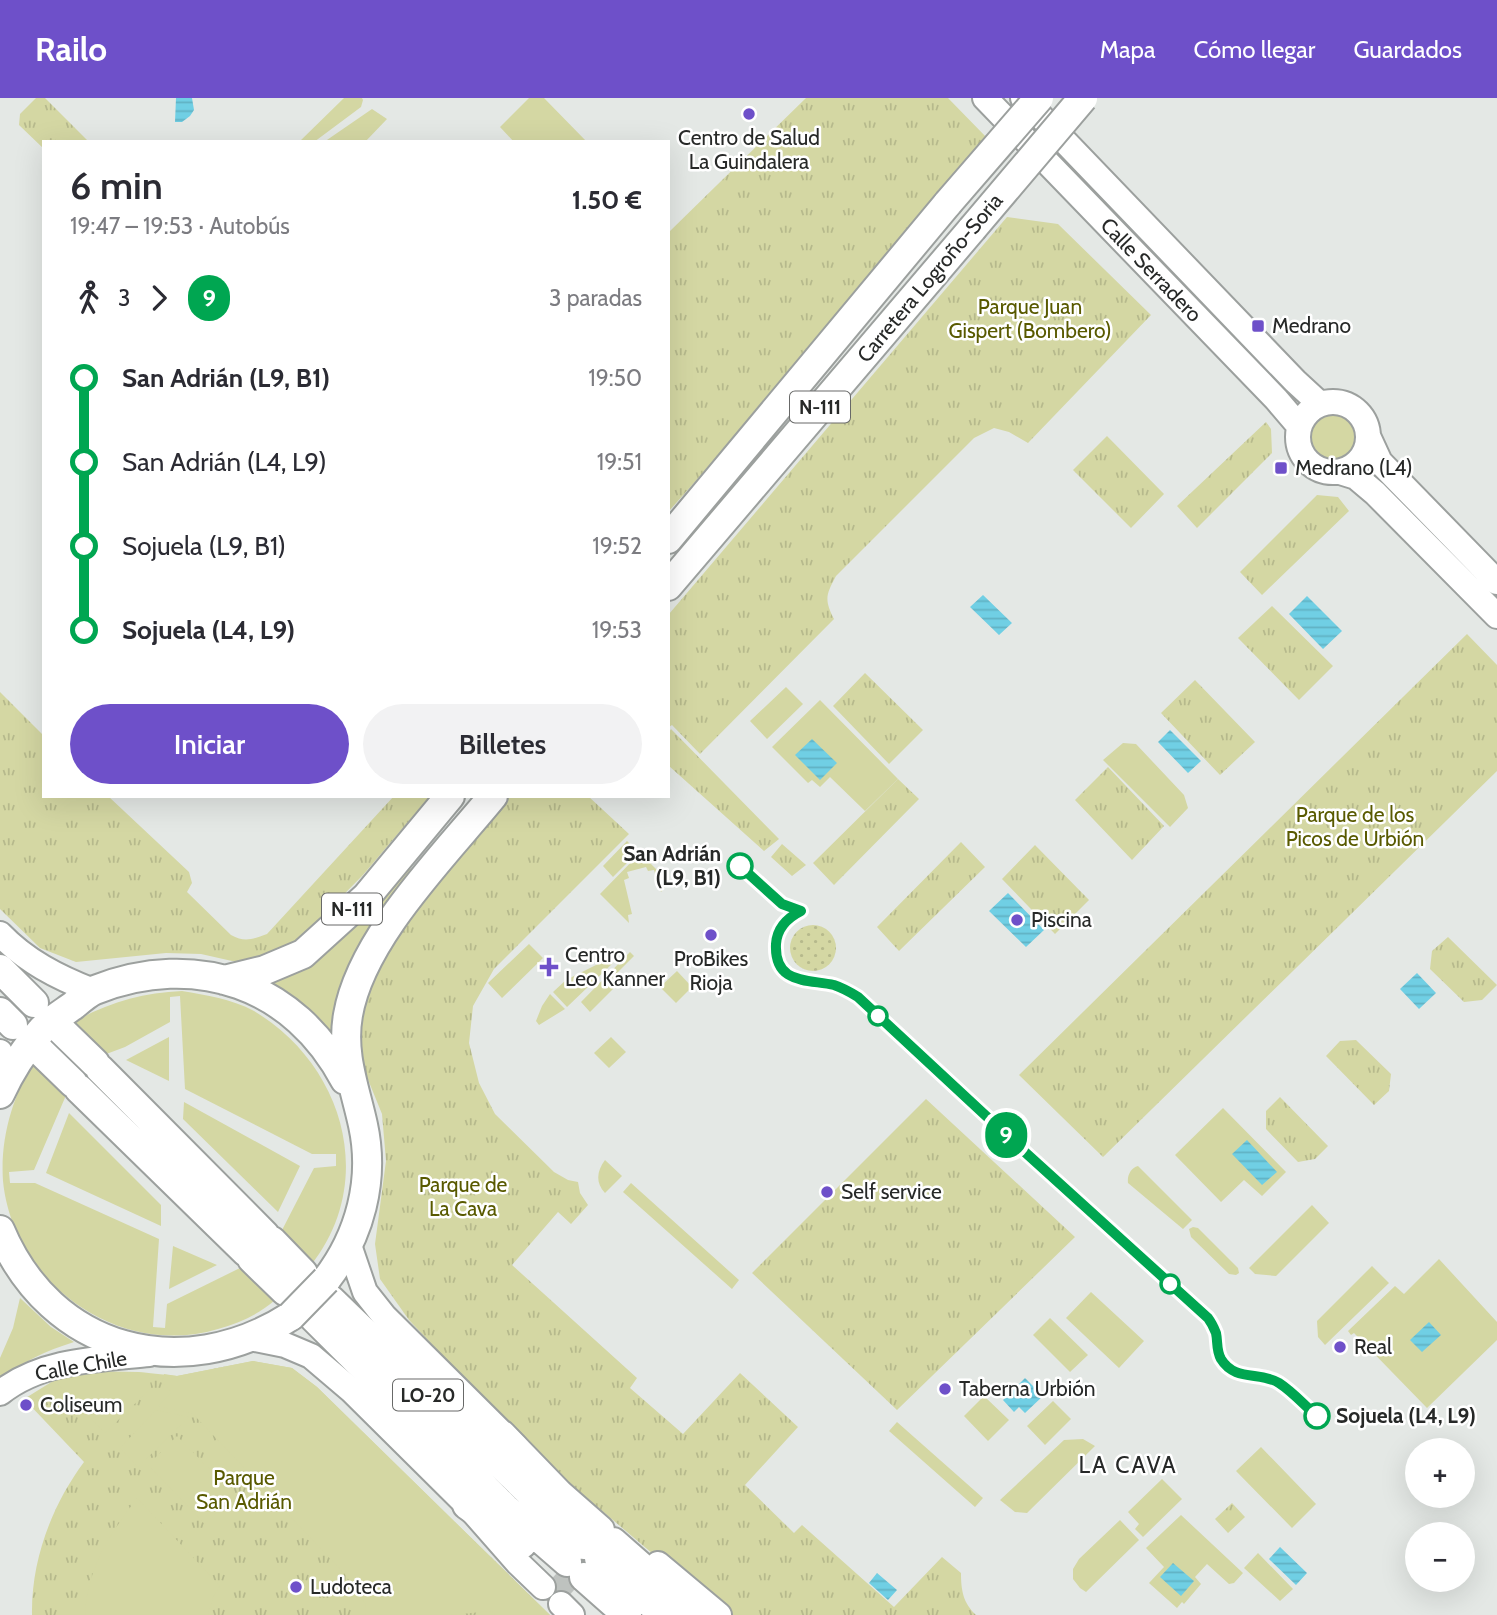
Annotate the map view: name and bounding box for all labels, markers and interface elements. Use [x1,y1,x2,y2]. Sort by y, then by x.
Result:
text: Railo [35,29,107,69]
text: Mapa [1100,35,1156,64]
text: Cómo llegar [1194,35,1315,64]
text: Guardados [1353,35,1462,64]
marker: Centro de Salud La Guindalera [741,106,757,122]
place label: Centro de Salud La Guindalera [678,125,820,174]
text: 6 min [70,162,163,209]
text: 1.50 € [572,184,642,216]
street label: Carretera Logroño-Soria [852,188,1008,367]
text: 19:47 – 19:53 · Autobús [70,212,290,240]
street label: Calle Serradero [1096,212,1207,327]
icon: walk [70,279,108,317]
icon: forward [140,279,178,317]
text: 9 [202,283,216,312]
text: 3 [118,284,130,312]
text: 3 paradas [549,284,642,312]
park label: Parque Juan Gispert (Bombero) [948,294,1112,343]
place label: Medrano [1272,313,1351,338]
marker: Medrano [1250,318,1266,334]
text: San Adrián (L9, B1) [122,362,330,394]
text: 19:50 [588,364,642,392]
road number: N-111 [790,392,850,422]
text: San Adrián (L4, L9) [122,446,327,478]
text: 19:51 [597,448,642,476]
place label: Medrano (L4) [1295,455,1413,480]
marker: Medrano (L4) [1273,460,1289,476]
text: Sojuela (L9, B1) [122,530,286,562]
text: 19:52 [592,532,642,560]
text: Sojuela (L4, L9) [122,614,295,646]
text: 19:53 [592,616,642,644]
button: Iniciar [70,704,349,784]
button: Billetes [363,704,642,784]
park label: Parque de los Picos de Urbión [1286,802,1424,851]
place label: San Adrián (L9, B1) [623,841,721,890]
marker: San Adrián (L9, B1) [727,853,753,879]
road number: N-111 [322,894,382,924]
place label: Piscina [1031,907,1092,932]
marker: Piscina [1009,912,1025,928]
marker: ProBikes Rioja [703,927,719,943]
place label: Centro Leo Kanner [565,942,666,991]
place label: ProBikes Rioja [674,946,749,996]
marker: Centro Leo Kanner [539,957,559,977]
unlabelled marker [868,1006,888,1026]
line badge: 9 [983,1112,1029,1158]
text: 9 [999,1120,1013,1149]
park label: Parque de La Cava [419,1172,508,1221]
place label: Self service [841,1179,942,1204]
marker: Self service [819,1184,835,1200]
unlabelled marker [1160,1274,1180,1294]
place label: Real [1354,1334,1392,1359]
marker: Real [1332,1339,1348,1355]
street label: Calle Chile [33,1345,129,1386]
place label: Taberna Urbión [959,1376,1095,1401]
road number: LO-20 [393,1380,463,1410]
marker: Taberna Urbión [937,1381,953,1397]
place label: Coliseum [40,1392,122,1417]
marker: Coliseum [18,1397,34,1413]
marker: Sojuela (L4, L9) [1304,1403,1330,1429]
place label: Sojuela (L4, L9) [1336,1403,1476,1428]
map controls [1405,1438,1475,1592]
button: + [1405,1438,1475,1508]
district label: LA CAVA [1078,1451,1178,1479]
park label: Parque San Adrián [196,1465,292,1514]
button: − [1405,1522,1475,1592]
place label: Ludoteca [310,1574,392,1599]
marker: Ludoteca [288,1579,304,1595]

